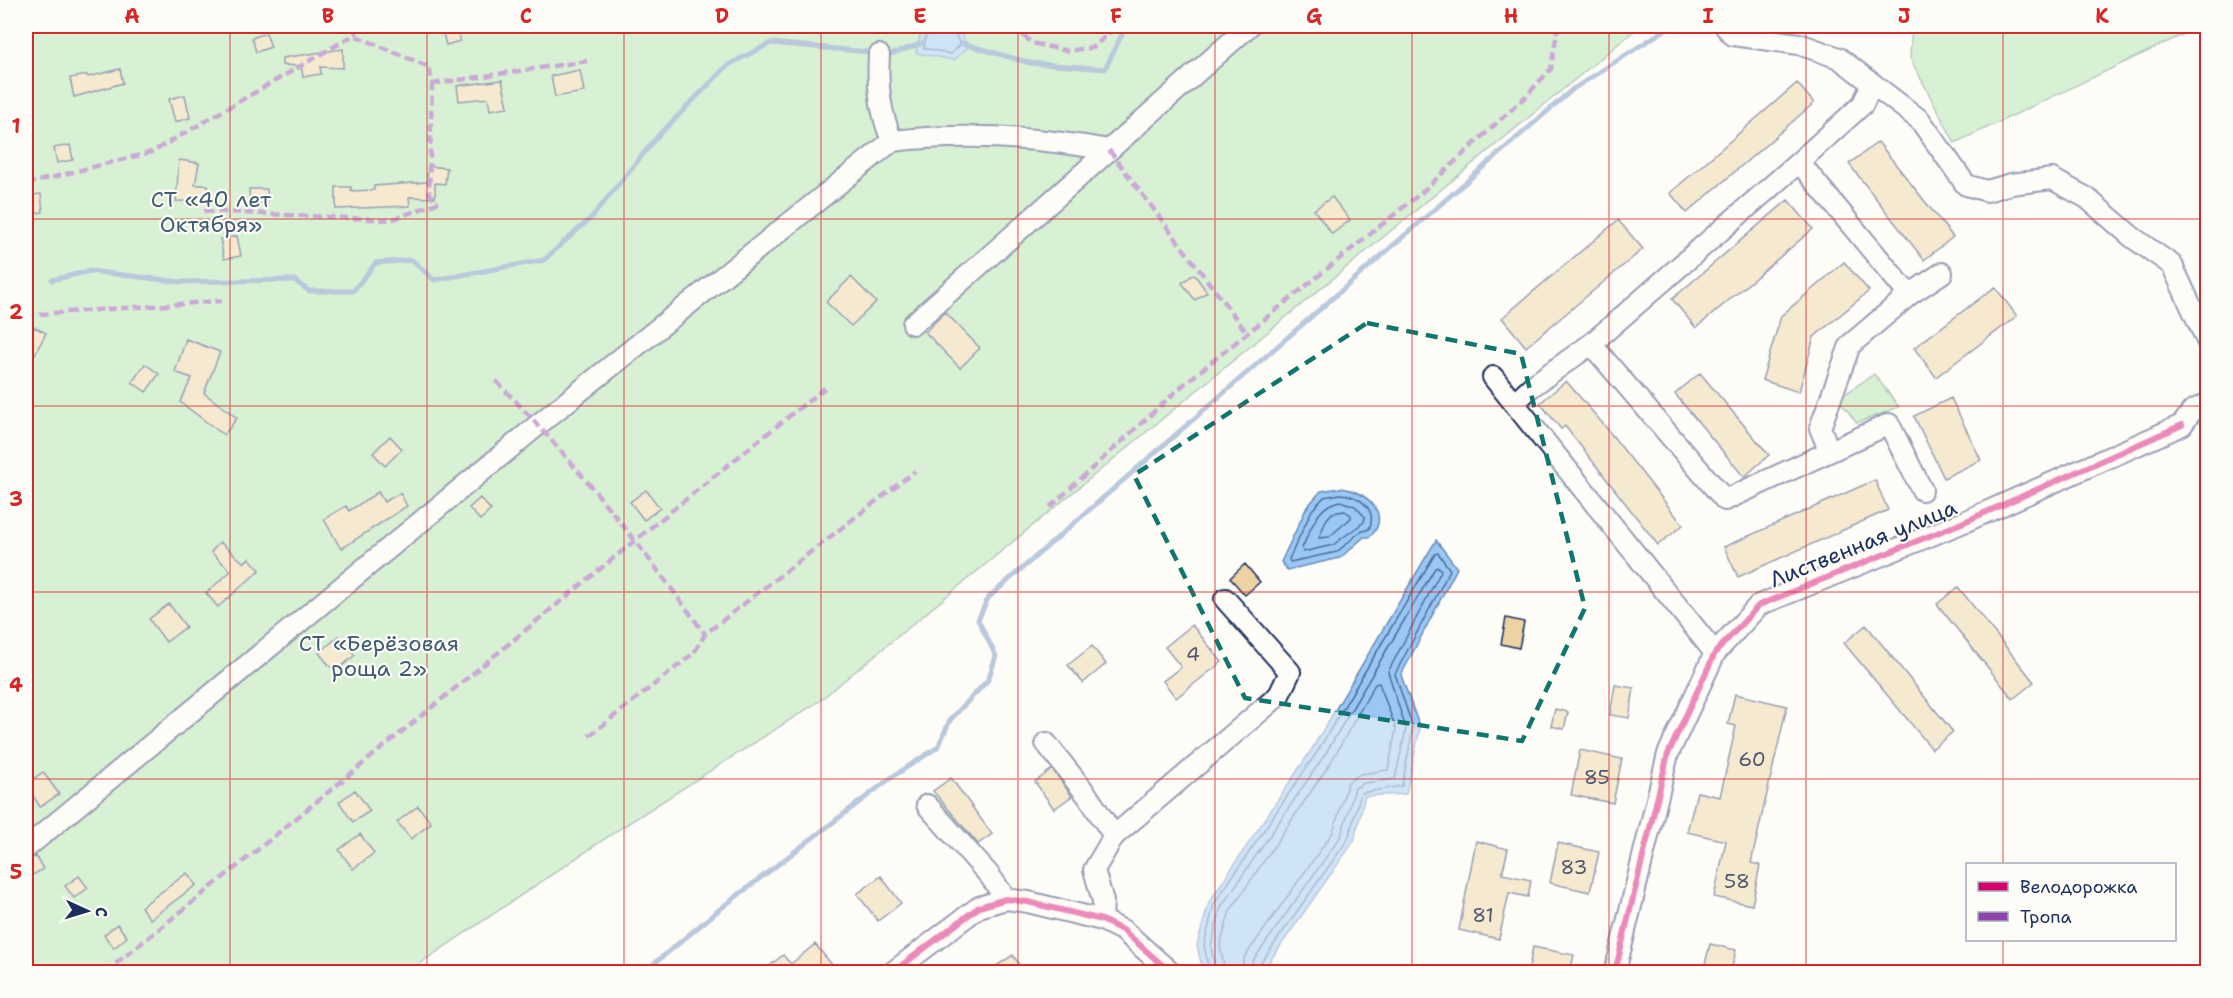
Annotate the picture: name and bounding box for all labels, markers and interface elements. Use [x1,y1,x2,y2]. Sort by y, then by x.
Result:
text: A [124,3,140,29]
text: B [322,3,334,29]
text: C [520,3,532,29]
text: D [715,3,729,29]
text: E [913,3,927,29]
text: F [1110,3,1122,29]
text: G [1306,3,1322,29]
text: H [1504,3,1518,29]
text: I [1702,3,1714,29]
text: J [1898,3,1911,29]
text: K [2095,3,2109,29]
text: 1 [11,113,21,139]
park label: СТ «40 лет Октября» [151,185,272,239]
text: 2 [9,299,23,325]
text: 3 [9,486,23,512]
street label: Лиственная улица [1765,493,1961,594]
park label: СТ «Берёзовая роща 2» [299,629,459,683]
house number: 4 [1186,641,1200,667]
text: 4 [9,672,23,698]
house number: 60 [1738,746,1766,772]
house number: 85 [1584,764,1610,790]
house number: 83 [1561,854,1587,880]
text: 5 [10,859,22,885]
legend [1966,863,2176,941]
house number: 58 [1724,868,1750,894]
text: Велодорожка [2020,875,2138,899]
north arrow [57,881,117,941]
house number: 81 [1472,902,1494,928]
text: Тропа [2020,905,2072,929]
text: С [91,906,112,918]

